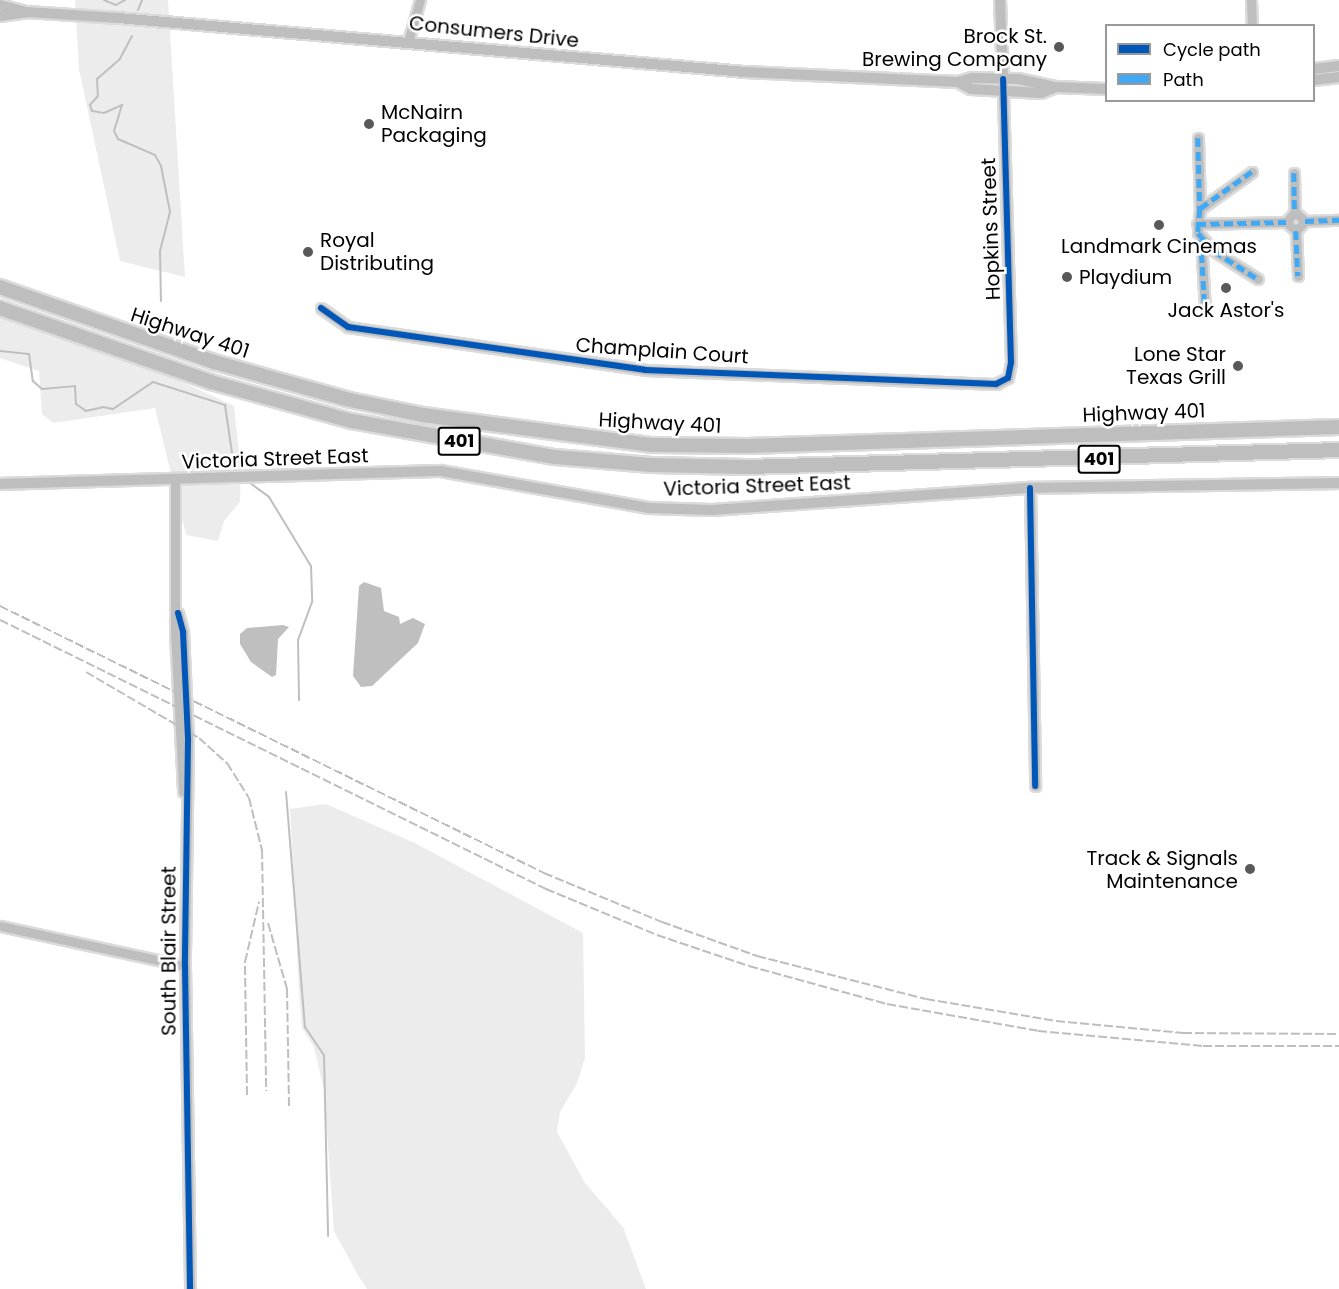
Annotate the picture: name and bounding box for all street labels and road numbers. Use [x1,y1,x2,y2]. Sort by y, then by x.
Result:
street label: Consumers Drive [408,11,580,53]
street label: Hopkins Street [977,157,1005,301]
street label: Highway 401 [128,303,252,363]
street label: Champlain Court [575,333,749,369]
street label: Highway 401 [1082,399,1206,427]
street label: Highway 401 [598,408,722,438]
road number: 401 [436,426,482,456]
street label: Victoria Street East [181,444,369,474]
road number: 401 [1076,444,1122,474]
street label: Victoria Street East [663,471,851,501]
street label: South Blair Street [157,866,181,1036]

